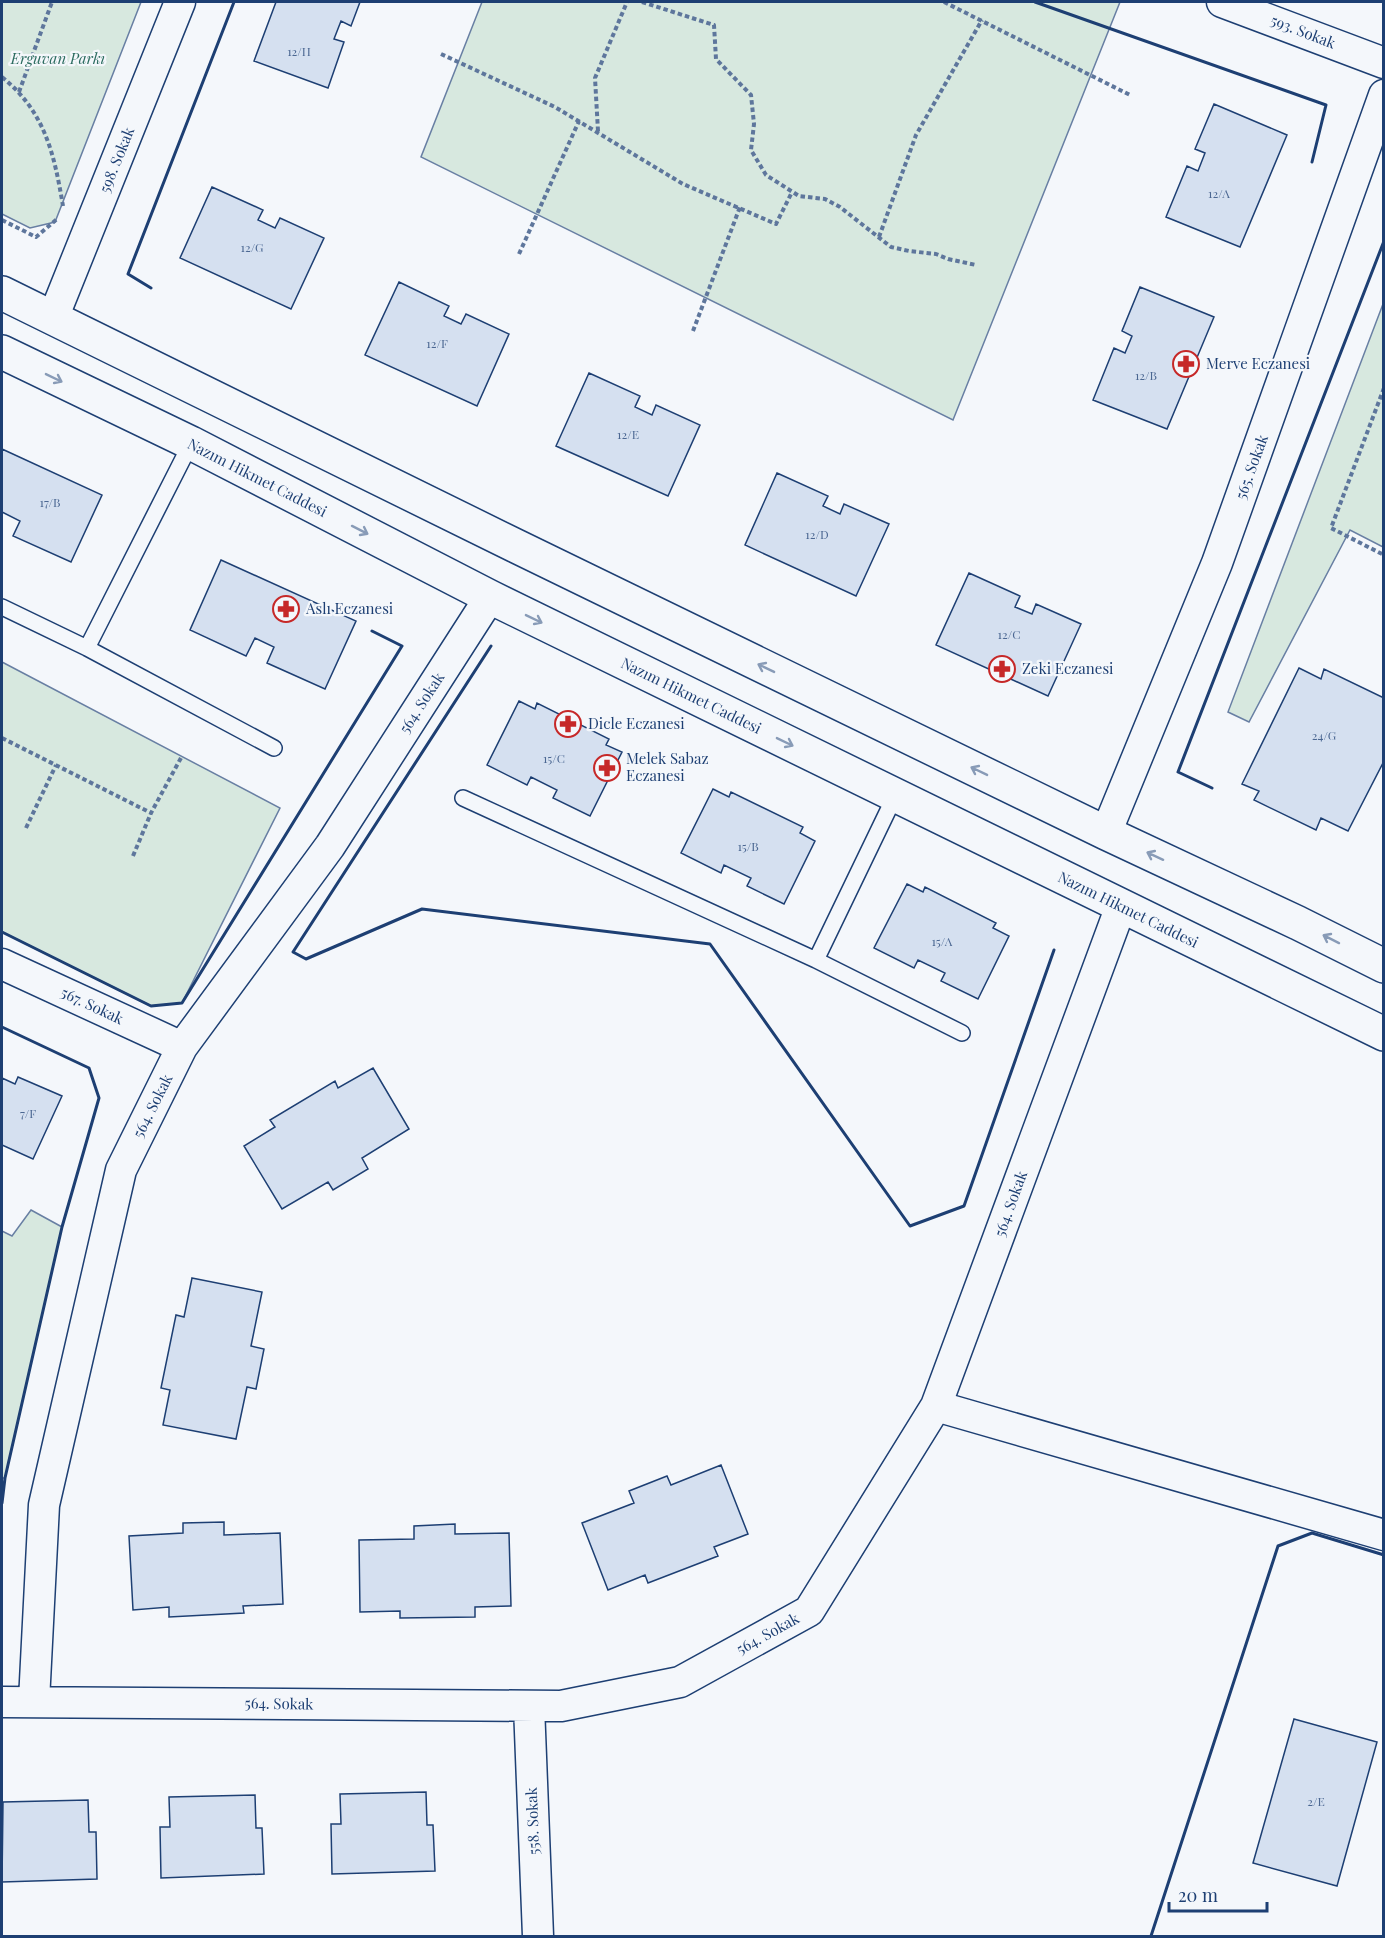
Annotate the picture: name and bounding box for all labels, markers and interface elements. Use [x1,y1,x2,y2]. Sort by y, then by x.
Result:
street label: 593. Sokak [1268,10,1339,53]
house number: 12/H [287,43,311,59]
park label: Erguvan Parkı [10,48,105,68]
street label: 598. Sokak [94,123,139,195]
house number: 12/A [1208,185,1230,201]
house number: 12/G [240,239,264,255]
house number: 12/F [426,335,448,351]
pharmacy icon: Merve Eczanesi [1171,349,1201,379]
place label: Merve Eczanesi [1206,353,1311,373]
house number: 12/B [1135,367,1157,383]
one-way arrow [45,372,63,384]
house number: 12/E [617,426,639,442]
street label: 565. Sokak [1230,431,1272,502]
street label: Nazım Hikmet Caddesi [184,433,331,521]
house number: 17/B [39,494,61,510]
one-way arrow [351,525,369,537]
house number: 12/D [805,526,829,542]
pharmacy icon: Aslı Eczanesi [271,594,301,624]
place label: Aslı Eczanesi [305,598,394,618]
one-way arrow [525,613,543,625]
house number: 12/C [998,626,1020,642]
street label: Nazım Hikmet Caddesi [618,652,766,738]
pharmacy icon: Zeki Eczanesi [987,654,1017,684]
place label: Zeki Eczanesi [1022,658,1114,678]
one-way arrow [758,661,776,673]
street label: 564. Sokak [394,667,449,737]
pharmacy icon: Dicle Eczanesi [553,709,583,739]
place label: Dicle Eczanesi [588,713,685,733]
house number: 24/G [1312,727,1337,743]
one-way arrow [775,736,793,748]
place label: Melek Sabaz Eczanesi [626,748,709,785]
house number: 15/C [543,750,565,766]
pharmacy icon: Melek Sabaz Eczanesi [592,753,622,783]
one-way arrow [971,765,989,777]
house number: 15/B [737,838,759,854]
one-way arrow [1147,849,1165,861]
street label: Nazım Hikmet Caddesi [1055,866,1203,952]
house number: 15/A [932,933,953,949]
one-way arrow [1323,933,1341,945]
street label: 567. Sokak [58,982,128,1029]
street label: 564. Sokak [128,1070,177,1141]
house number: 7/F [20,1105,36,1121]
street label: 564. Sokak [989,1167,1031,1239]
street label: 564. Sokak [733,1607,803,1659]
street label: 564. Sokak [244,1692,314,1714]
street label: 558. Sokak [521,1786,543,1855]
house number: 2/E [1307,1793,1325,1809]
scale bar [1169,1875,1266,1913]
text: 20 m [1178,1883,1218,1907]

